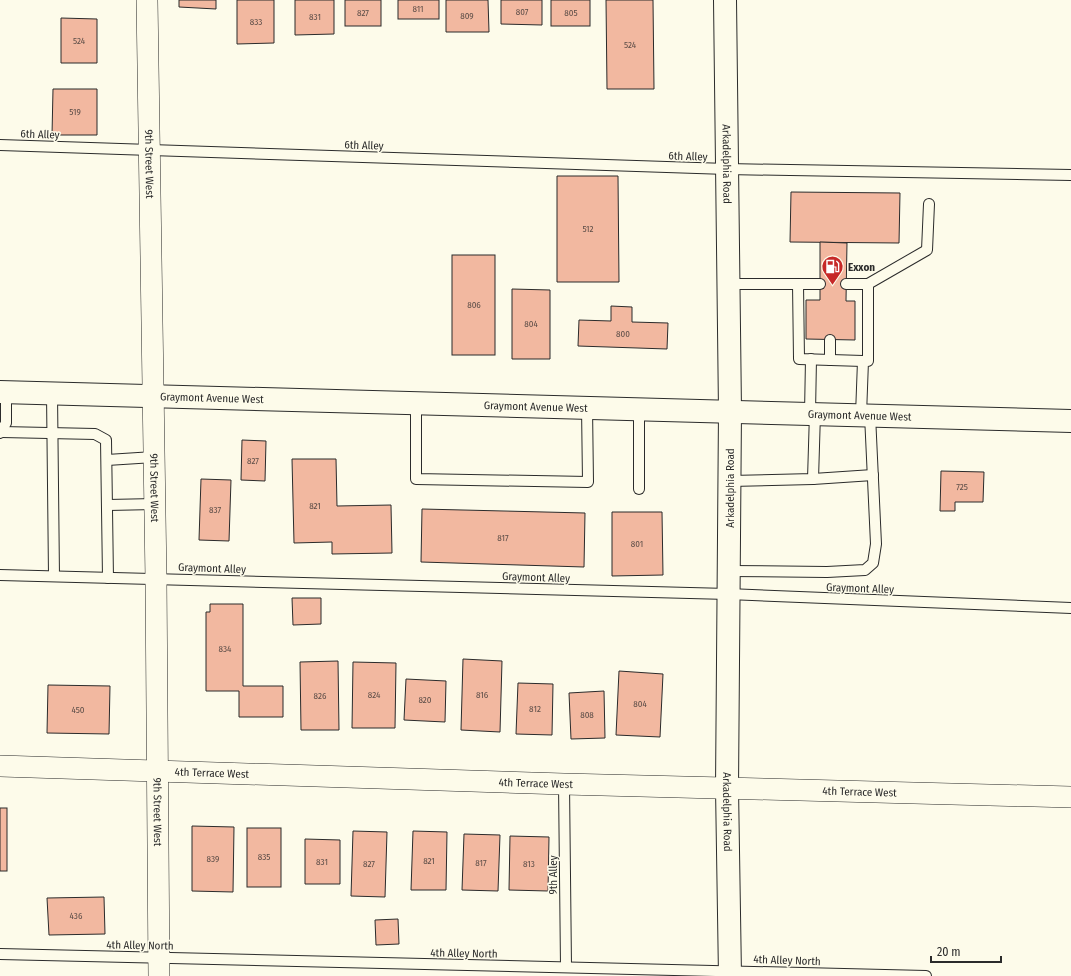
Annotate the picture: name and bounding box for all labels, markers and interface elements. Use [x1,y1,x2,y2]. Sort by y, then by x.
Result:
house number: 811 [412,4,424,14]
house number: 807 [516,7,529,17]
house number: 827 [357,8,369,18]
house number: 805 [564,8,578,18]
house number: 809 [460,11,474,21]
house number: 831 [309,12,321,22]
house number: 833 [250,17,262,27]
house number: 524 [73,36,86,46]
house number: 524 [624,40,637,50]
house number: 519 [69,107,81,117]
street label: Arkadelphia Road [720,124,733,204]
street label: 6th Alley [20,127,60,142]
street label: 9th Street West [142,129,156,199]
street label: 6th Alley [344,138,384,153]
street label: 6th Alley [668,149,708,164]
house number: 512 [582,224,594,234]
fuel station icon: Exxon [820,254,846,287]
place label: Exxon [848,261,875,274]
house number: 806 [467,300,481,310]
house number: 804 [524,319,538,329]
house number: 800 [616,329,630,339]
street label: Graymont Avenue West [160,390,264,406]
street label: Graymont Avenue West [484,399,588,415]
street label: Graymont Avenue West [808,408,912,424]
street label: Arkadelphia Road [724,448,737,528]
street label: 9th Street West [147,453,161,523]
house number: 827 [247,456,259,466]
house number: 725 [956,482,968,492]
house number: 821 [309,501,321,511]
house number: 837 [209,505,221,515]
house number: 817 [497,533,509,543]
house number: 801 [631,539,643,549]
street label: Graymont Alley [178,561,246,576]
street label: Graymont Alley [502,570,570,585]
street label: Graymont Alley [826,581,894,596]
house number: 834 [219,644,232,654]
house number: 824 [368,690,381,700]
house number: 816 [476,690,489,700]
house number: 826 [314,691,327,701]
house number: 820 [418,695,432,705]
house number: 804 [633,699,647,709]
house number: 812 [529,704,541,714]
house number: 450 [71,705,85,715]
house number: 808 [580,710,594,720]
street label: 4th Terrace West [174,766,250,781]
street label: Arkadelphia Road [720,772,734,852]
street label: 4th Terrace West [498,776,573,791]
street label: 9th Street West [150,777,164,847]
street label: 4th Terrace West [822,785,897,800]
house number: 835 [258,852,270,862]
house number: 839 [207,854,219,864]
street label: 9th Alley [547,855,560,895]
house number: 821 [423,856,435,866]
house number: 831 [316,857,328,867]
house number: 817 [475,858,487,868]
house number: 827 [363,859,375,869]
house number: 813 [523,859,535,869]
house number: 436 [70,911,83,921]
street label: 4th Alley North [106,938,174,953]
scale bar [931,938,1001,964]
text: 20 m [937,945,961,959]
street label: 4th Alley North [430,946,498,961]
street label: 4th Alley North [753,953,821,968]

